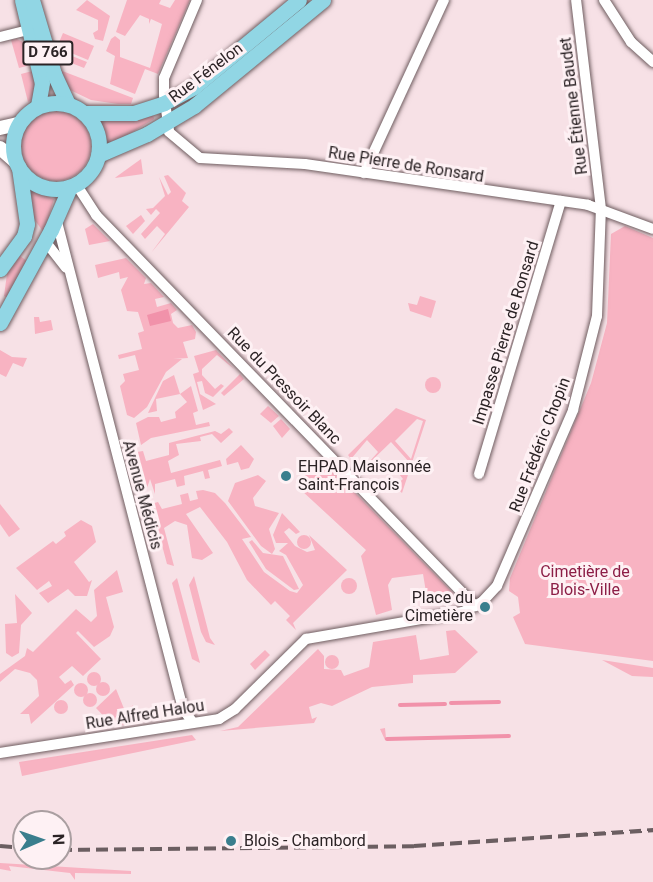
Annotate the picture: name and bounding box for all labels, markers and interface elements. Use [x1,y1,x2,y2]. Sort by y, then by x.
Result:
street label: Rue Étienne Baudet [556,36,592,176]
street label: Rue Fénelon [165,39,247,107]
road number: D 766 [21,41,75,65]
street label: Rue Pierre de Ronsard [327,143,485,187]
street label: Impasse Pierre de Ronsard [469,239,543,427]
street label: Rue du Pressoir Blanc [223,323,345,449]
street label: Rue Frédéric Chopin [505,375,575,515]
street label: Avenue Médicis [118,438,166,552]
place label: EHPAD Maisonnée Saint-François [298,457,431,495]
marker: EHPAD Maisonnée Saint-François [279,469,293,483]
park label: Cimetière de Blois-Ville [540,562,630,600]
place label: Place du Cimetière [405,588,473,626]
marker: Place du Cimetière [478,600,492,614]
street label: Rue Alfred Halou [84,696,206,734]
north arrow [12,810,72,870]
place label: Blois - Chambord [244,831,366,851]
marker: Blois - Chambord [222,832,240,850]
text: N [49,833,68,845]

